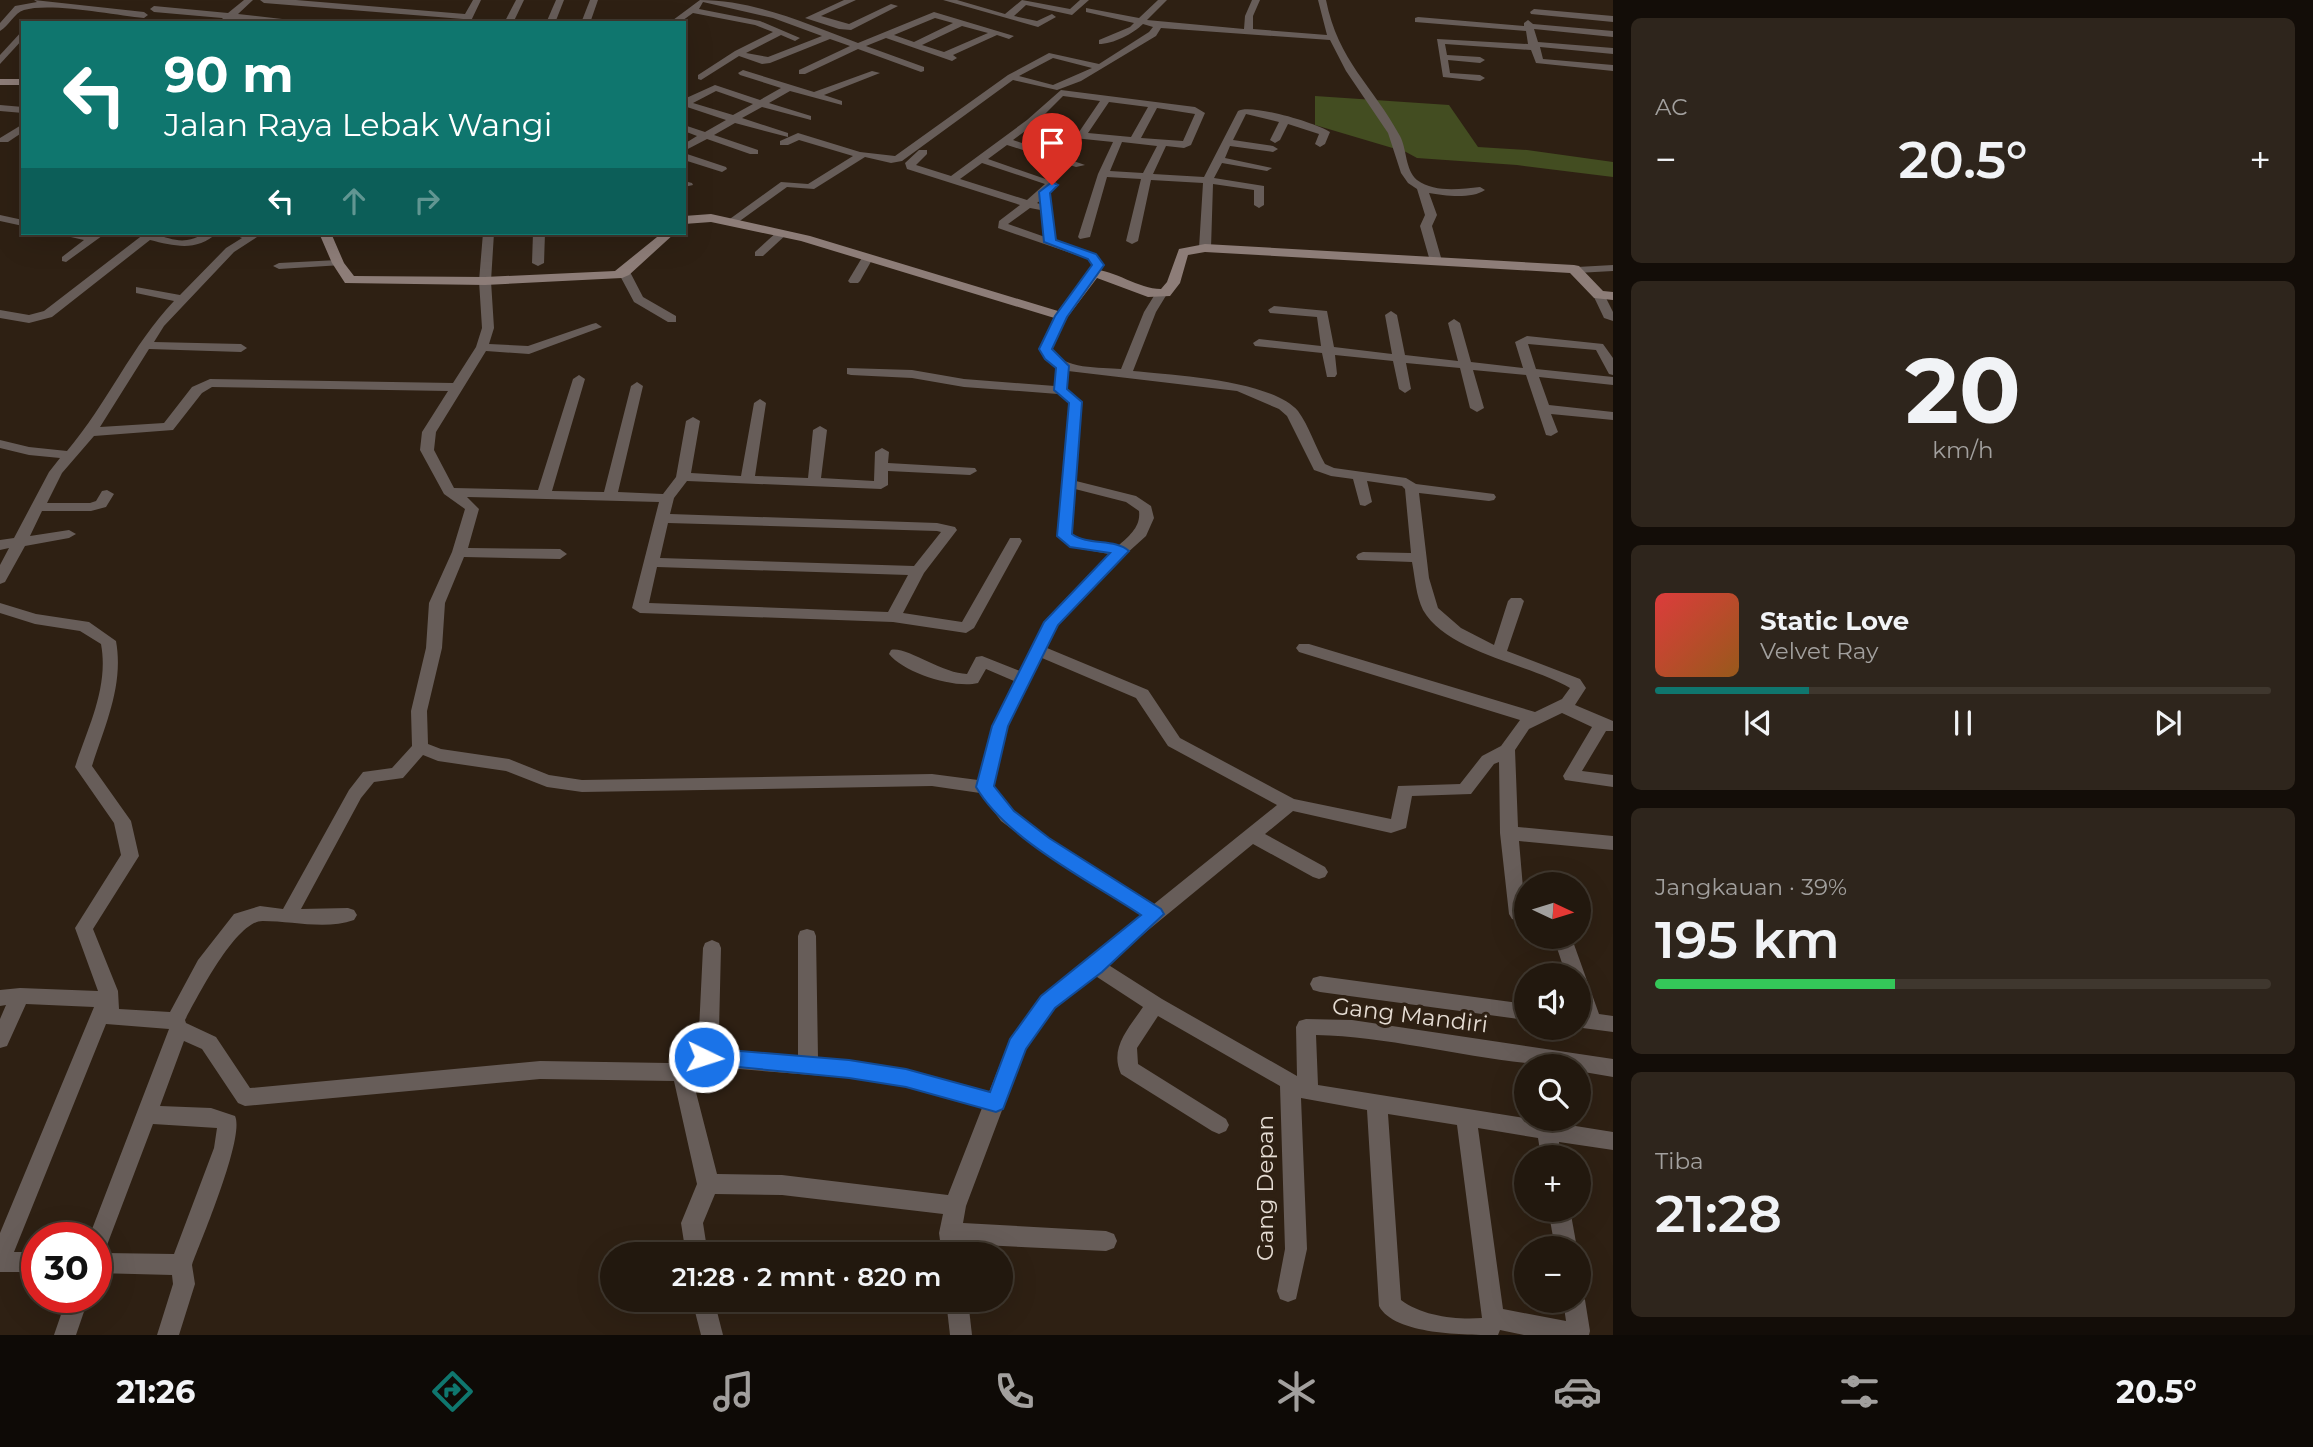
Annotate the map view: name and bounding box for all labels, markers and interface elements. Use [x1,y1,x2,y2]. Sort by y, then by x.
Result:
text: 90 m [164,45,294,104]
icon: left [49,49,140,140]
text: AC [1655,93,1688,121]
text: Jalan Raya Lebak Wangi [164,105,552,144]
pin [1022,113,1082,185]
icon: arrive [1033,124,1071,162]
text: 20.5° [1899,128,2027,191]
text: − [1655,136,1677,183]
text: + [2249,136,2271,183]
icon: left [262,182,300,220]
icon: ahead [335,182,373,220]
icon: right [408,182,446,220]
text: 20 [1905,335,2021,446]
text: km/h [1932,436,1994,464]
text: Static Love [1760,605,1909,637]
text: Velvet Ray [1760,637,1878,665]
icon: previous [1739,704,1777,742]
icon: pause [1944,704,1982,742]
icon: next [2149,704,2187,742]
north arrow [1514,872,1591,948]
map controls [1514,872,1591,1313]
text: Jangkauan · 39% [1655,873,1847,901]
text: 195 km [1655,908,1840,971]
button: sound [1514,963,1591,1040]
street label: Gang Mandiri [1330,992,1490,1038]
position arrow [667,1020,741,1094]
button: search [1514,1054,1591,1131]
street label: Gang Depan [1251,1115,1279,1261]
button: + [1514,1145,1591,1222]
text: Tiba [1655,1147,1703,1175]
text: 21:28 [1655,1182,1782,1245]
speed limit sign: 30 [21,1222,112,1313]
button: − [1514,1236,1591,1313]
text: 21:28 · 2 mnt · 820 m [672,1261,941,1293]
icon: directions [428,1367,477,1416]
icon: music [709,1367,758,1416]
icon: phone [990,1367,1039,1416]
icon: climate [1272,1367,1321,1416]
icon: car [1553,1367,1602,1416]
icon: filters [1835,1367,1884,1416]
text: 21:26 [116,1372,195,1411]
text: 20.5° [2116,1372,2197,1411]

